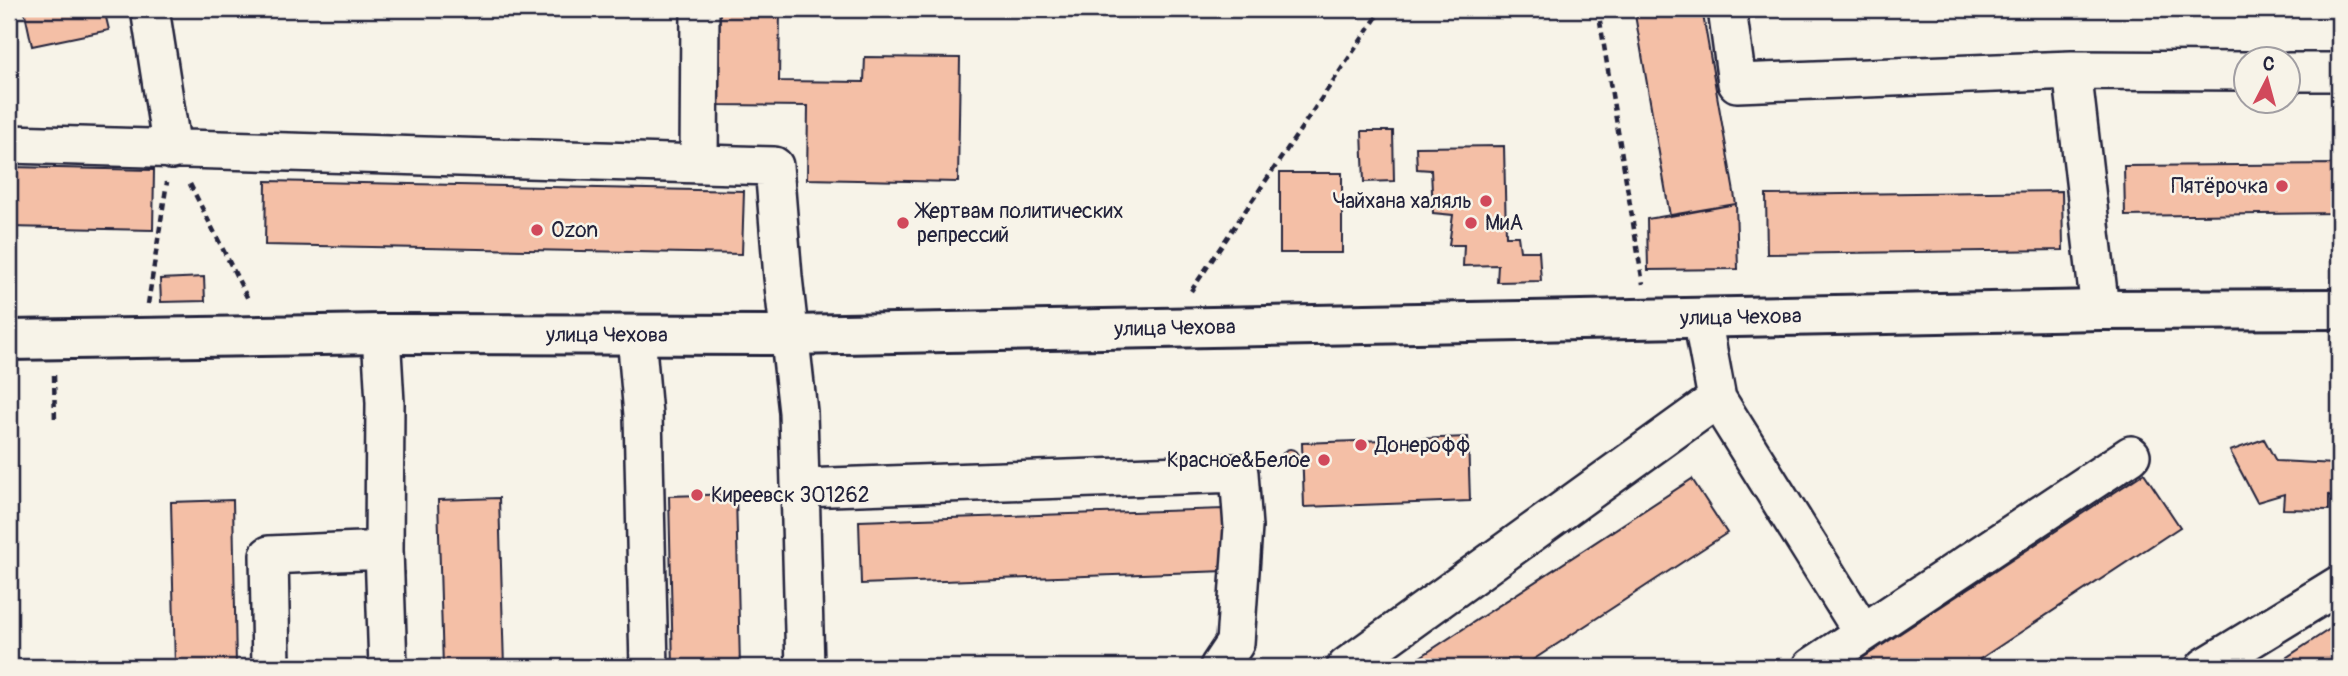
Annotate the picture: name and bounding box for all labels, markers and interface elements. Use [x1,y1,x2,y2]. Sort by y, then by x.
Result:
north arrow [2232,46,2302,116]
text: С [2262,52,2276,77]
place label: Пятёрочка [2171,173,2268,200]
marker: Пятёрочка [2274,178,2290,194]
place label: Чайхана халяль [1333,188,1472,215]
marker: Чайхана халяль [1478,193,1494,209]
place label: Жертвам политических репрессий [914,198,1123,249]
place label: МиА [1485,210,1523,237]
marker: Жертвам политических репрессий [895,215,911,231]
marker: МиА [1463,215,1479,231]
place label: Ozon [551,217,598,244]
marker: Ozon [529,222,545,238]
street label: улица Чехова [1679,303,1802,332]
street label: улица Чехова [1113,313,1236,343]
street label: улица Чехова [545,321,668,349]
place label: Донерофф [1374,432,1471,459]
marker: Донерофф [1353,437,1369,453]
place label: Красное&Белое [1167,447,1311,474]
marker: Красное&Белое [1316,452,1332,468]
place label: Киреевск 301262 [711,482,869,509]
marker: Киреевск 301262 [689,487,705,503]

